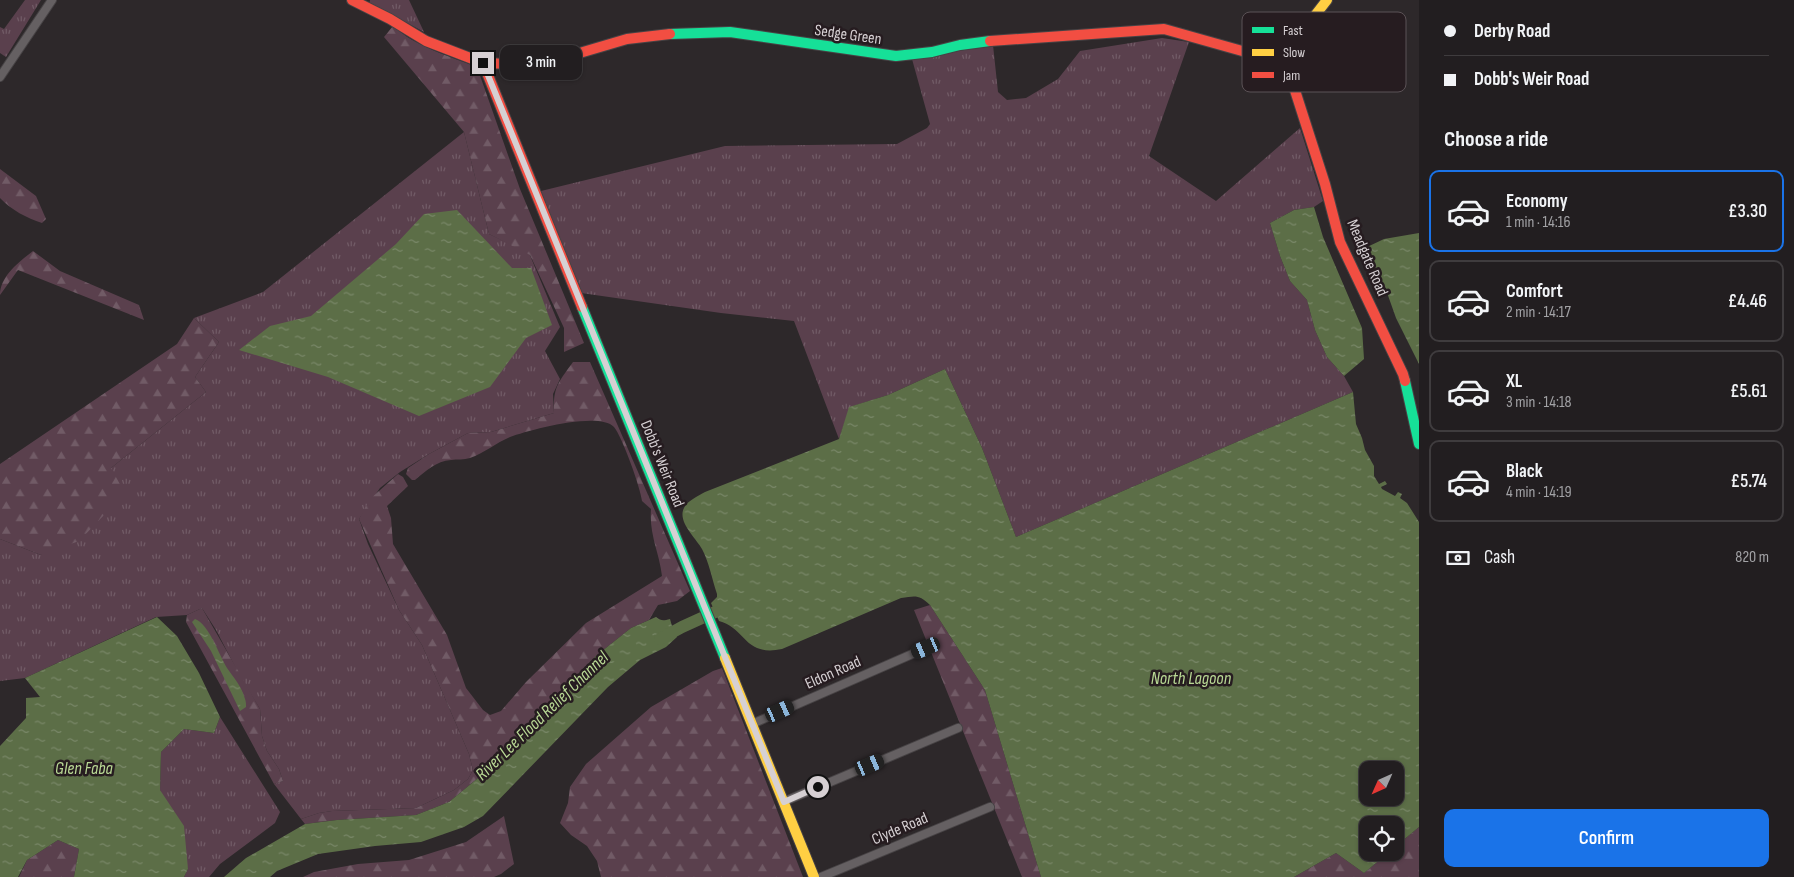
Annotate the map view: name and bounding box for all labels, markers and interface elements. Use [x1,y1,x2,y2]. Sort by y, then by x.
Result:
legend [1242,12,1406,92]
text: Derby Road [1474,20,1550,43]
street label: Sedge Green [813,21,883,49]
text: Fast [1283,22,1303,39]
text: Slow [1283,44,1305,61]
callout: 3 min [500,46,583,80]
route end [472,52,494,74]
text: 3 min [526,53,556,72]
text: Jam [1282,67,1300,84]
text: Dobb's Weir Road [1474,68,1589,91]
text: Choose a ride [1444,126,1548,153]
icon: car [1446,189,1491,234]
text: Economy [1506,190,1568,213]
text: £3.30 [1728,200,1767,223]
text: 1 min · 14:16 [1506,213,1570,232]
street label: Meadgate Road [1342,217,1392,299]
icon: car [1446,279,1491,324]
text: Comfort [1506,280,1563,303]
text: £4.46 [1728,290,1767,313]
text: 2 min · 14:17 [1506,303,1571,322]
icon: car [1446,369,1491,414]
text: XL [1506,370,1522,393]
text: £5.61 [1730,380,1767,403]
text: 3 min · 14:18 [1506,393,1572,412]
street label: Dobb's Weir Road [636,418,688,510]
icon: car [1446,459,1491,504]
text: Black [1506,460,1543,483]
text: £5.74 [1731,470,1767,493]
text: 4 min · 14:19 [1506,483,1572,502]
icon: cash [1444,544,1472,572]
text: Cash [1484,546,1515,569]
text: 820 m [1735,548,1769,567]
car [909,635,942,661]
water label: River Lee Flood Relief Channel [471,647,613,785]
street label: Eldon Road [802,652,864,694]
water label: North Lagoon [1151,668,1232,689]
car [763,698,796,724]
car [853,752,886,778]
water label: Glen Faba [55,758,114,779]
north arrow [1359,761,1404,806]
map controls [1359,761,1404,861]
route start [807,776,829,798]
street label: Clyde Road [869,809,931,849]
button: Confirm [1444,809,1769,867]
button: locate [1359,816,1404,861]

